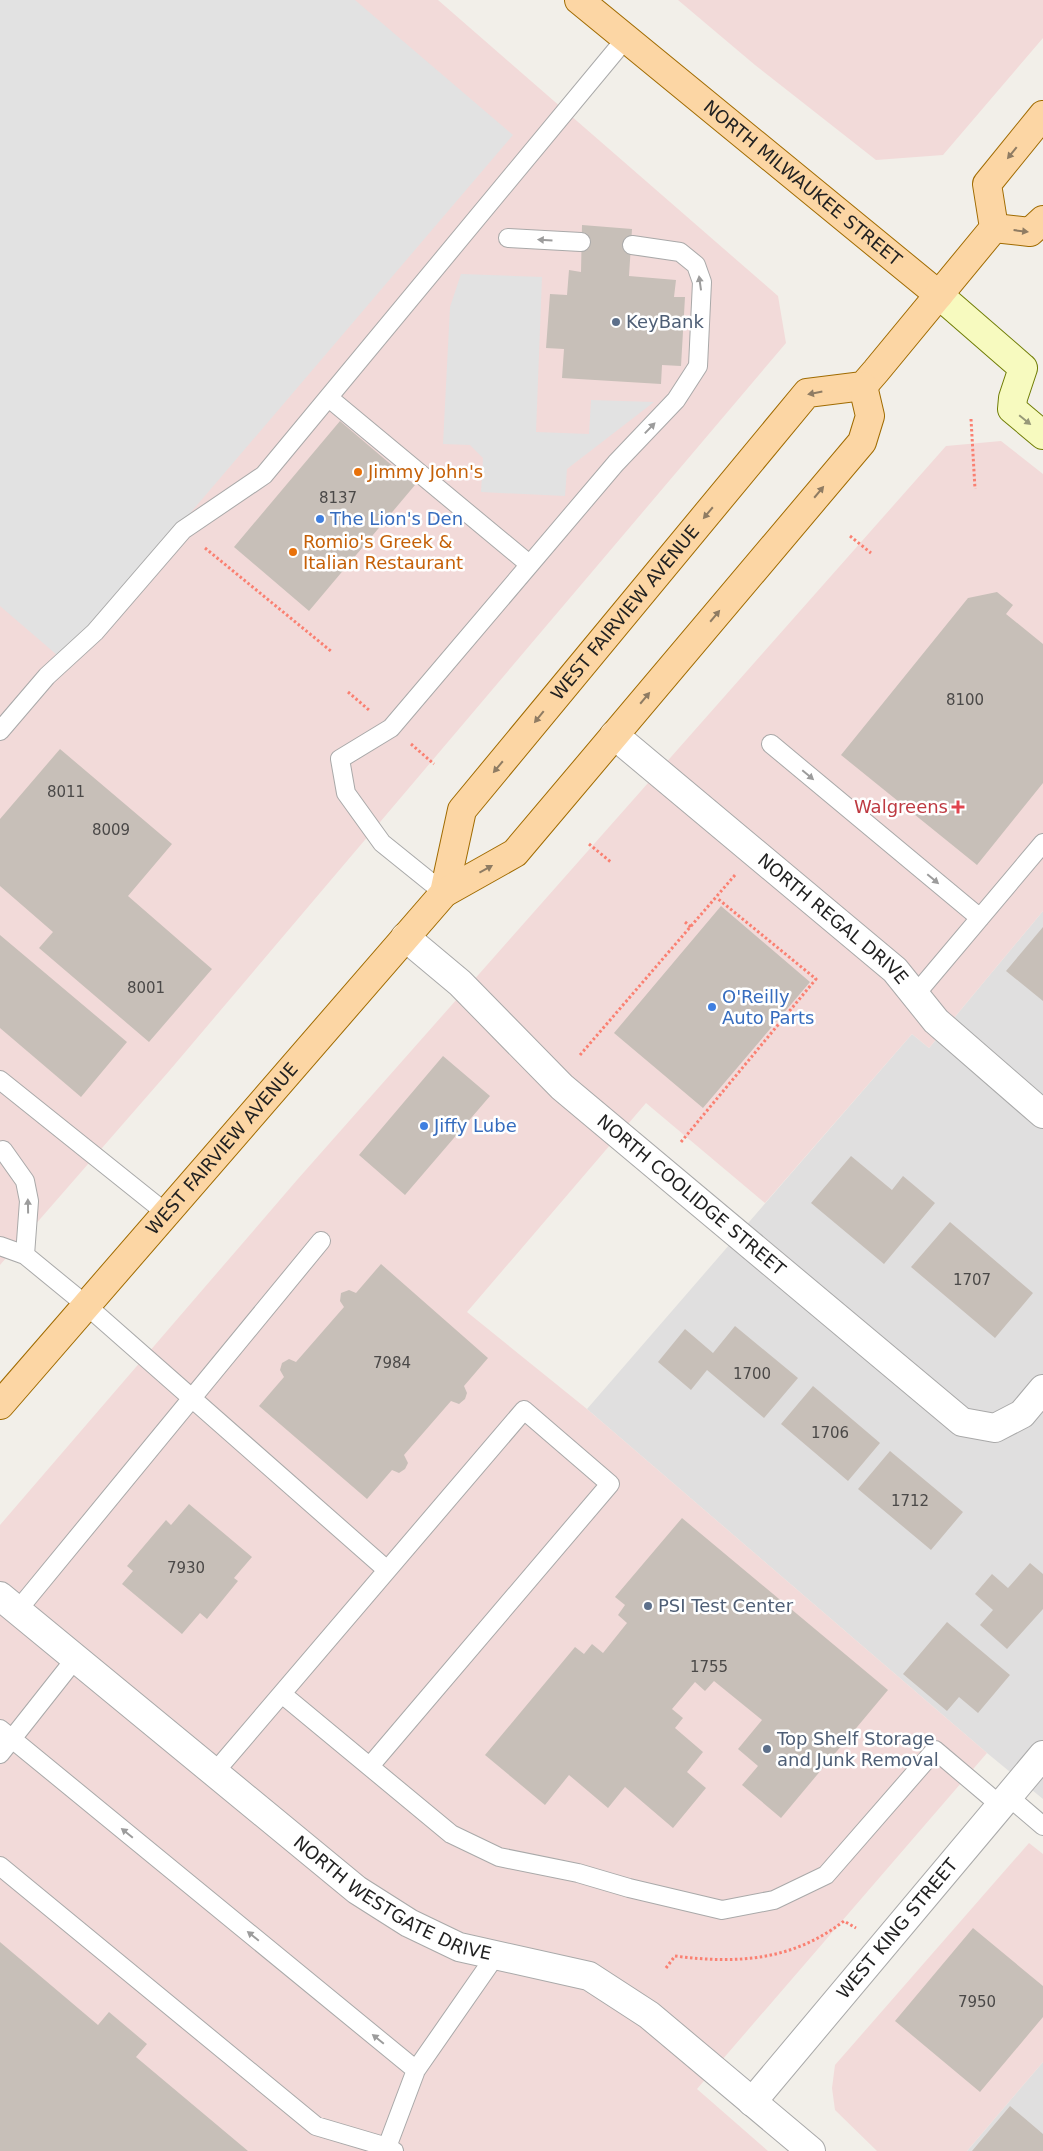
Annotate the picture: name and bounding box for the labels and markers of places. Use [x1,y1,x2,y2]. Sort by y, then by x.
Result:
place label: KeyBank [626,311,704,332]
marker: KeyBank [610,316,622,328]
place label: Jimmy John's [367,461,483,482]
marker: Jimmy John's [352,466,364,478]
place label: The Lion's Den [329,508,463,529]
marker: The Lion's Den [314,513,326,525]
place label: Romio's Greek & Italian Restaurant [303,531,463,573]
marker: Romio's Greek & Italian Restaurant [287,546,299,558]
place label: Walgreens [854,796,948,817]
marker: Walgreens [952,801,964,813]
place label: O'Reilly Auto Parts [722,986,814,1028]
marker: O'Reilly Auto Parts [706,1001,718,1013]
place label: Jiffy Lube [433,1115,517,1136]
marker: Jiffy Lube [418,1120,430,1132]
place label: PSI Test Center [658,1595,794,1616]
marker: PSI Test Center [642,1600,654,1612]
place label: Top Shelf Storage and Junk Removal [776,1728,939,1770]
marker: Top Shelf Storage and Junk Removal [761,1743,773,1755]

